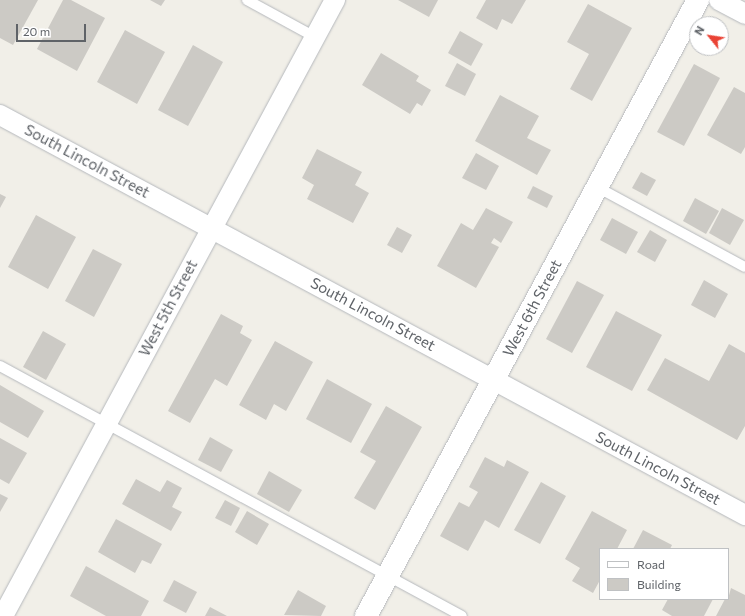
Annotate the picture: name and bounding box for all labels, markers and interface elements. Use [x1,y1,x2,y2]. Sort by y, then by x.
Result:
scale bar [18,16,88,42]
north arrow [689,16,729,56]
text: N [691,23,707,37]
text: 20 m [23,24,50,38]
street label: South Lincoln Street [21,120,153,202]
street label: West 6th Street [499,256,565,360]
street label: West 5th Street [135,257,201,359]
street label: South Lincoln Street [307,273,439,355]
street label: South Lincoln Street [592,427,724,509]
legend [599,548,729,600]
text: Road [637,557,665,571]
text: Building [637,577,681,591]

